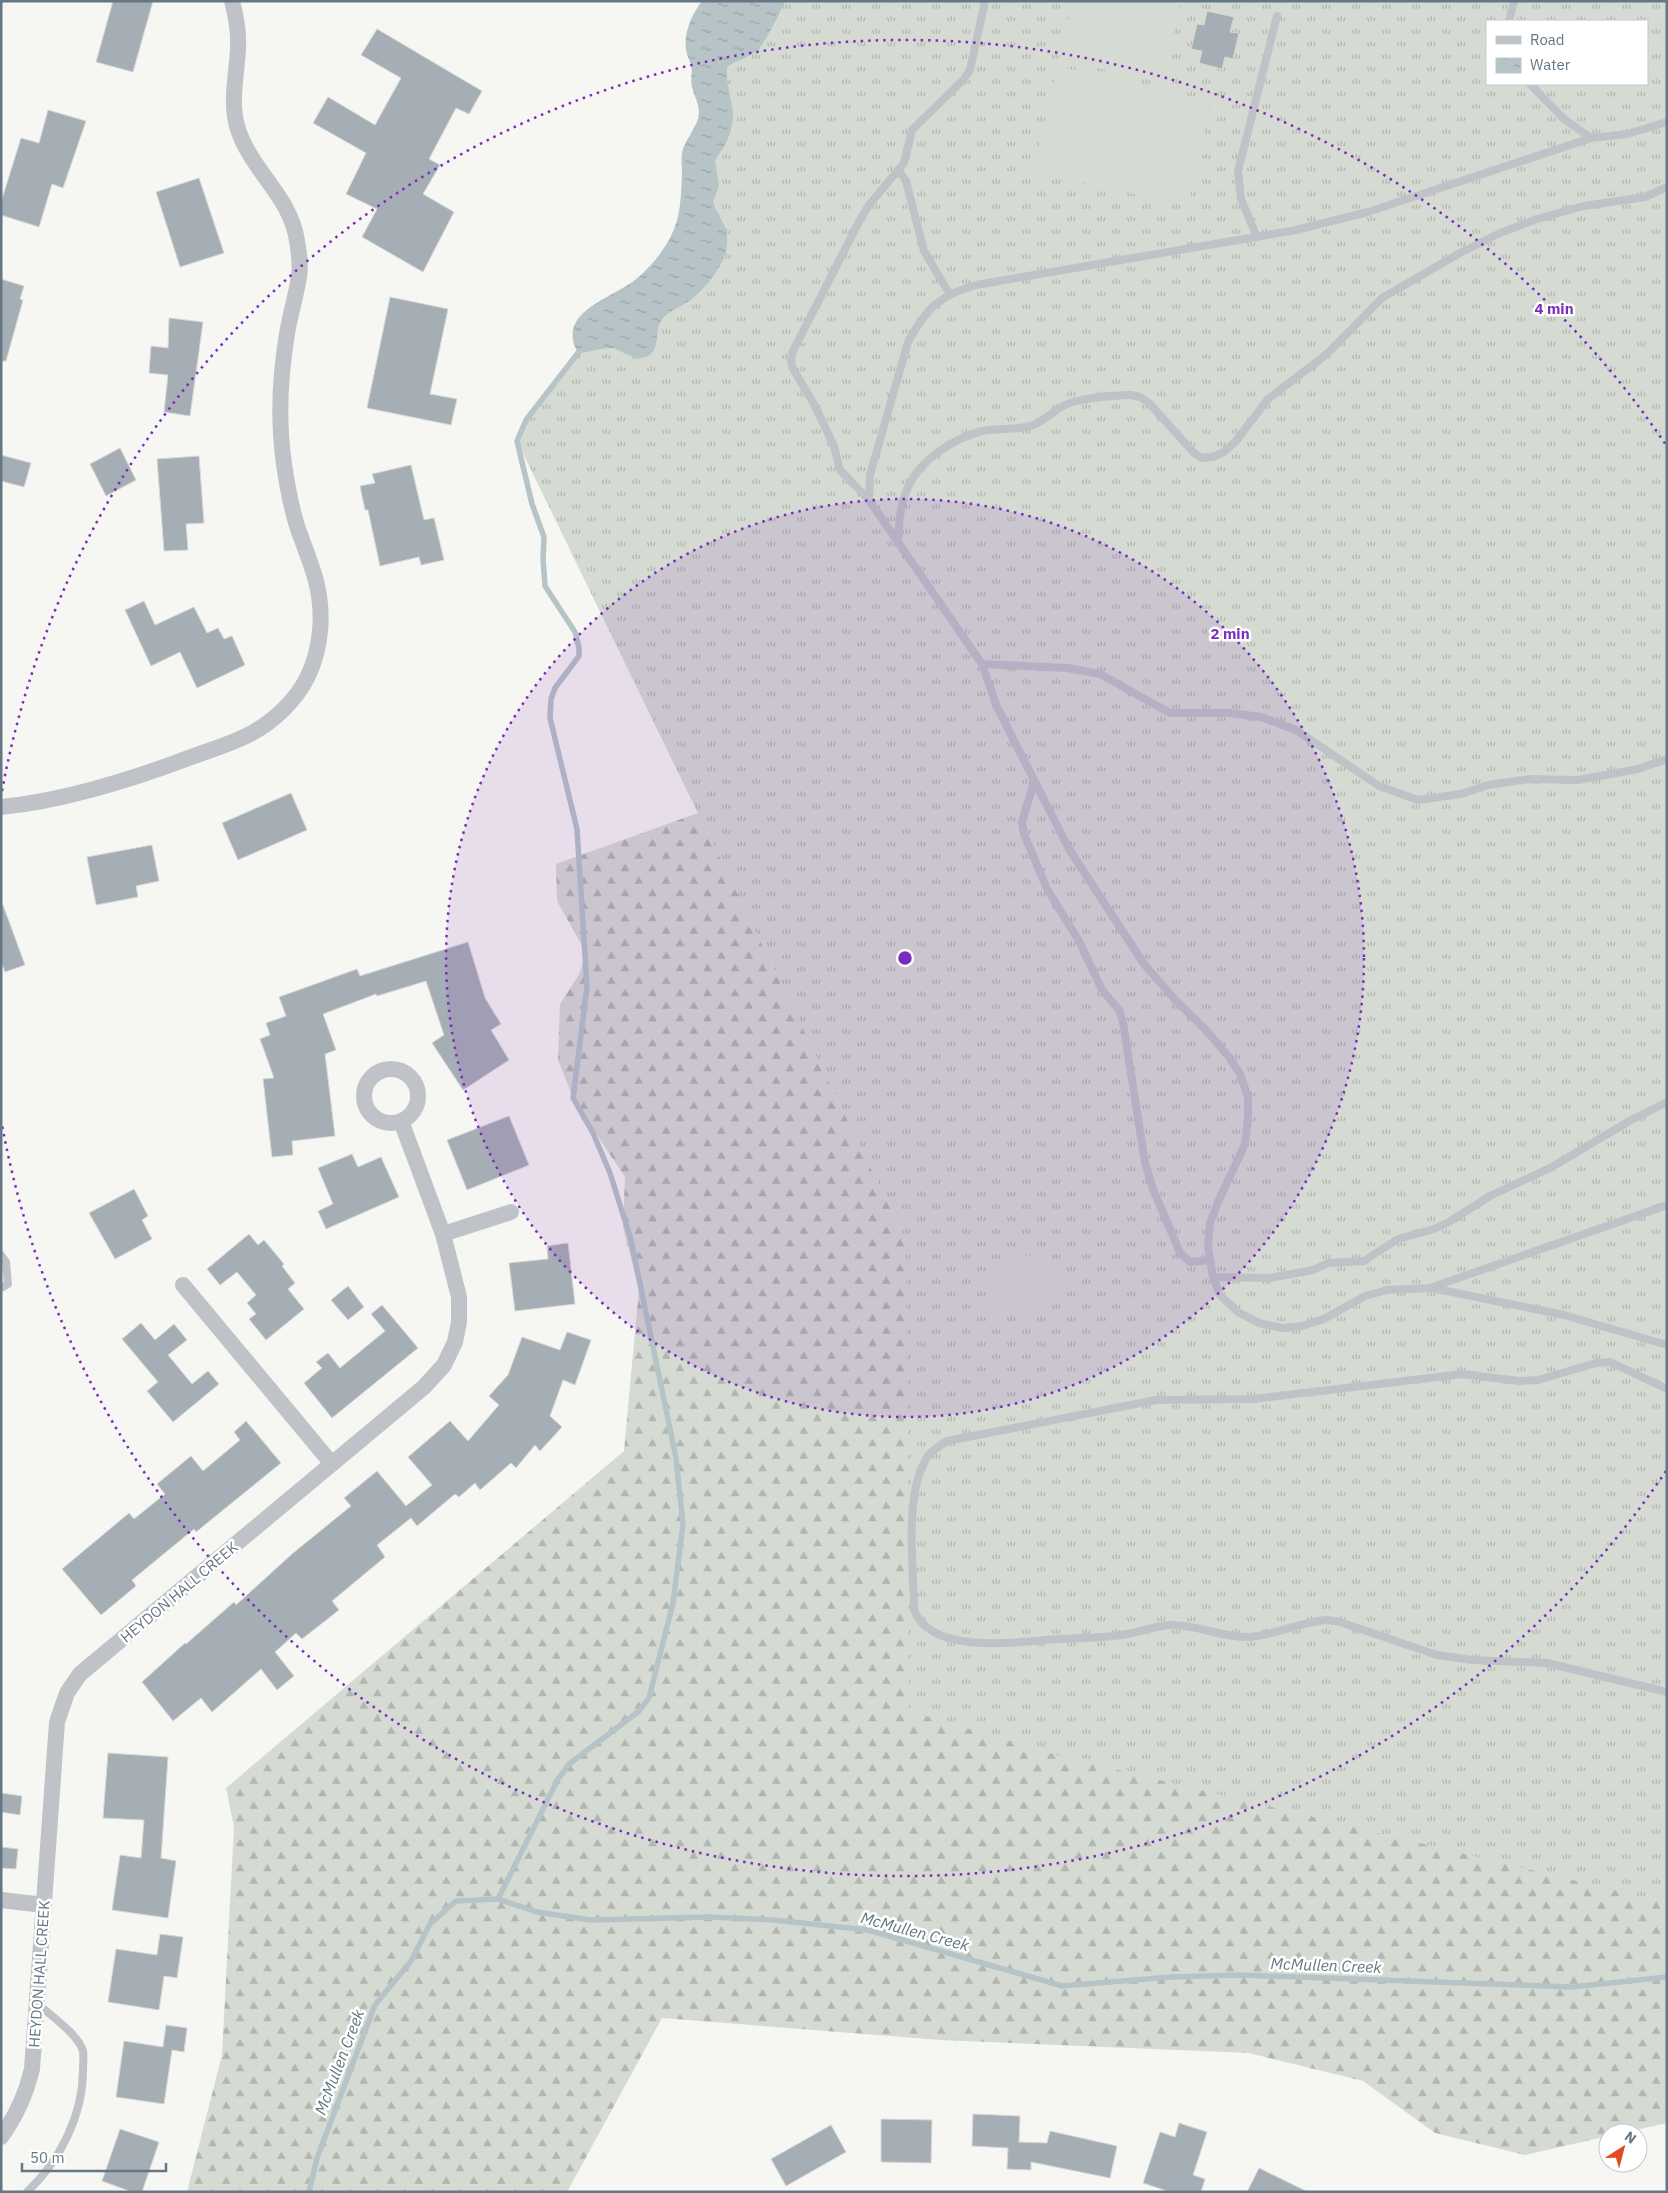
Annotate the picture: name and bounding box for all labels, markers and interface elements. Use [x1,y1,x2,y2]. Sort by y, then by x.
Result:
legend [1486,20,1648,85]
text: Road [1530,30,1565,49]
text: Water [1530,55,1571,74]
text: 4 min [1534,299,1574,318]
text: 2 min [1210,624,1250,643]
centre of rings [896,949,914,967]
street label: HEYDON HALL CREEK [116,1537,242,1647]
street label: HEYDON HALL CREEK [24,1899,54,2048]
water label: McMullen Creek [859,1907,972,1955]
water label: McMullen Creek [1270,1953,1383,1977]
water label: McMullen Creek [310,2006,369,2118]
north arrow [1598,2123,1648,2173]
text: N [1621,2127,1640,2148]
scale bar [22,2140,166,2172]
text: 50 m [30,2148,65,2167]

